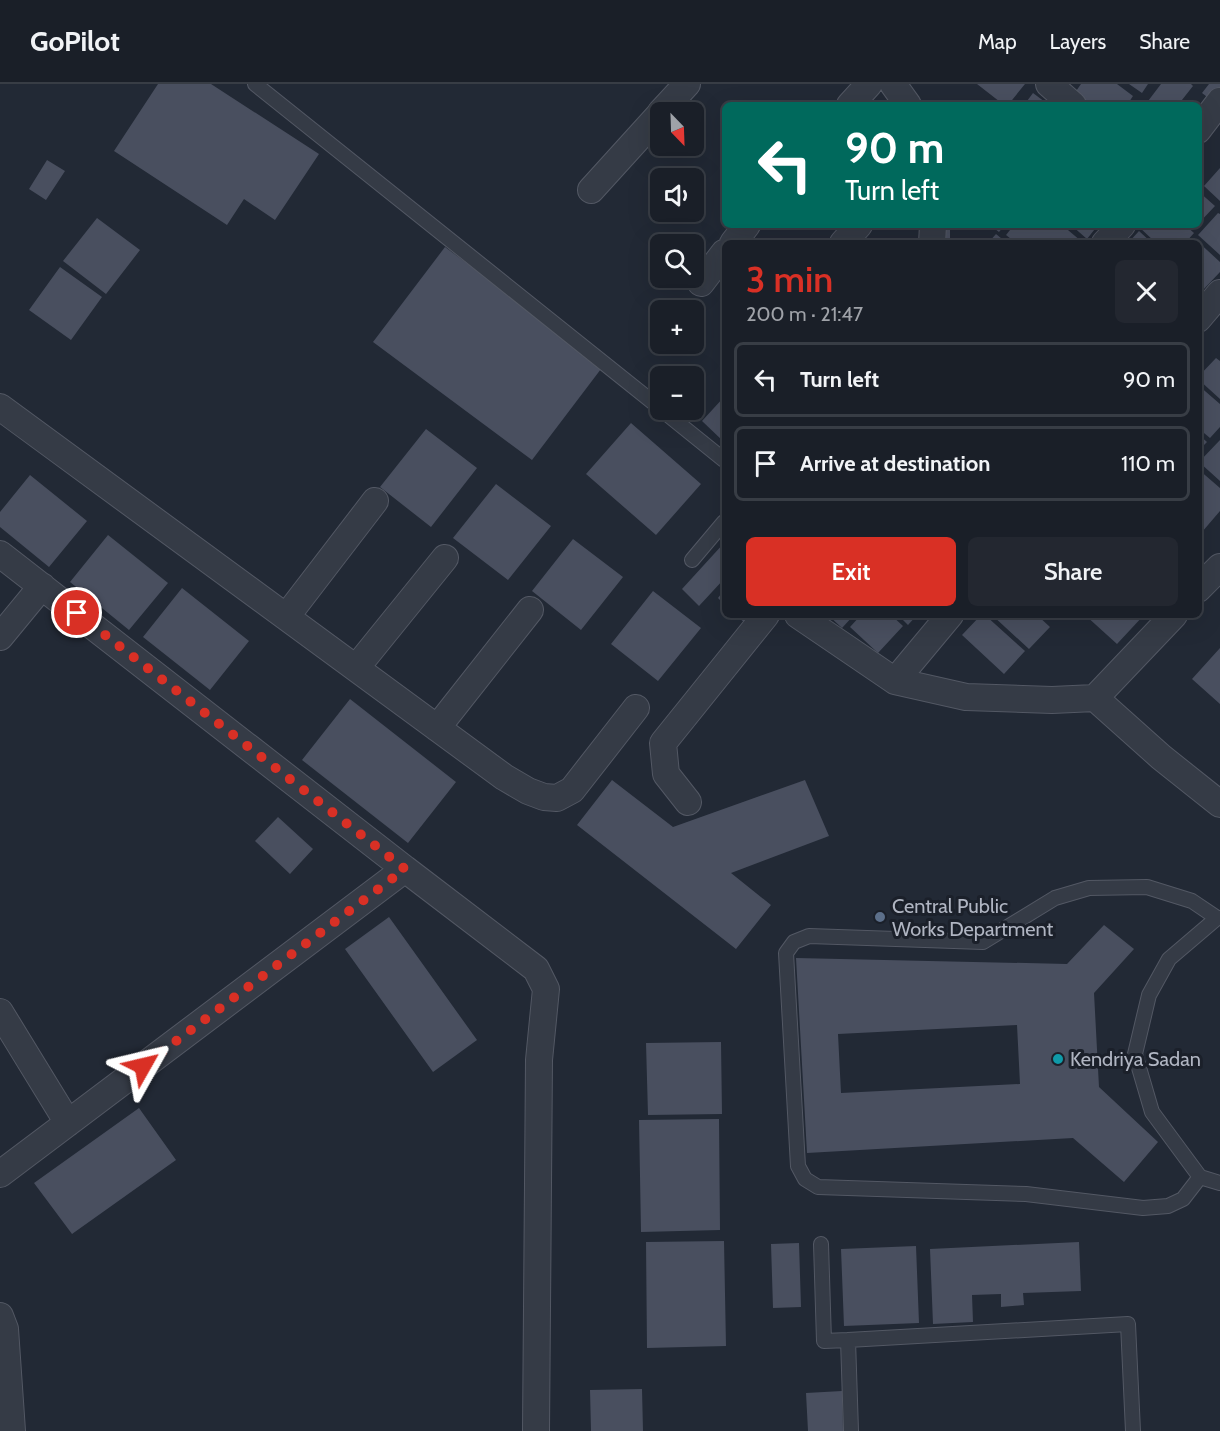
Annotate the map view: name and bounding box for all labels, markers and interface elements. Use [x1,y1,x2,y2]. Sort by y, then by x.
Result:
text: GoPilot [30,24,120,58]
text: Map [978,29,1017,54]
text: Layers [1050,29,1106,54]
text: Share [1139,29,1190,54]
north arrow [650,102,704,156]
map controls [650,102,704,420]
text: 90 m [845,122,944,174]
icon: left [746,126,824,204]
button: sound [650,168,704,222]
text: Turn left [845,174,939,207]
button: search [650,234,704,288]
text: 3 min [746,257,833,301]
button: close [1115,260,1178,323]
button: + [650,300,704,354]
text: 200 m · 21:47 [746,302,863,326]
icon: left [749,363,782,396]
button: − [650,366,704,420]
text: Turn left [800,366,879,393]
text: 90 m [1123,366,1175,393]
icon: arrive [749,447,782,480]
text: Arrive at destination [800,450,990,477]
text: 110 m [1121,450,1175,477]
button: Exit [746,537,956,606]
button: Share [968,537,1178,606]
pin [51,587,102,638]
icon: arrive [60,596,93,629]
place label: Central Public Works Department [892,894,1053,941]
marker: Central Public Works Department [873,910,887,924]
position arrow [111,1034,175,1098]
place label: Kendriya Sadan [1070,1047,1201,1071]
marker: Kendriya Sadan [1051,1052,1065,1066]

